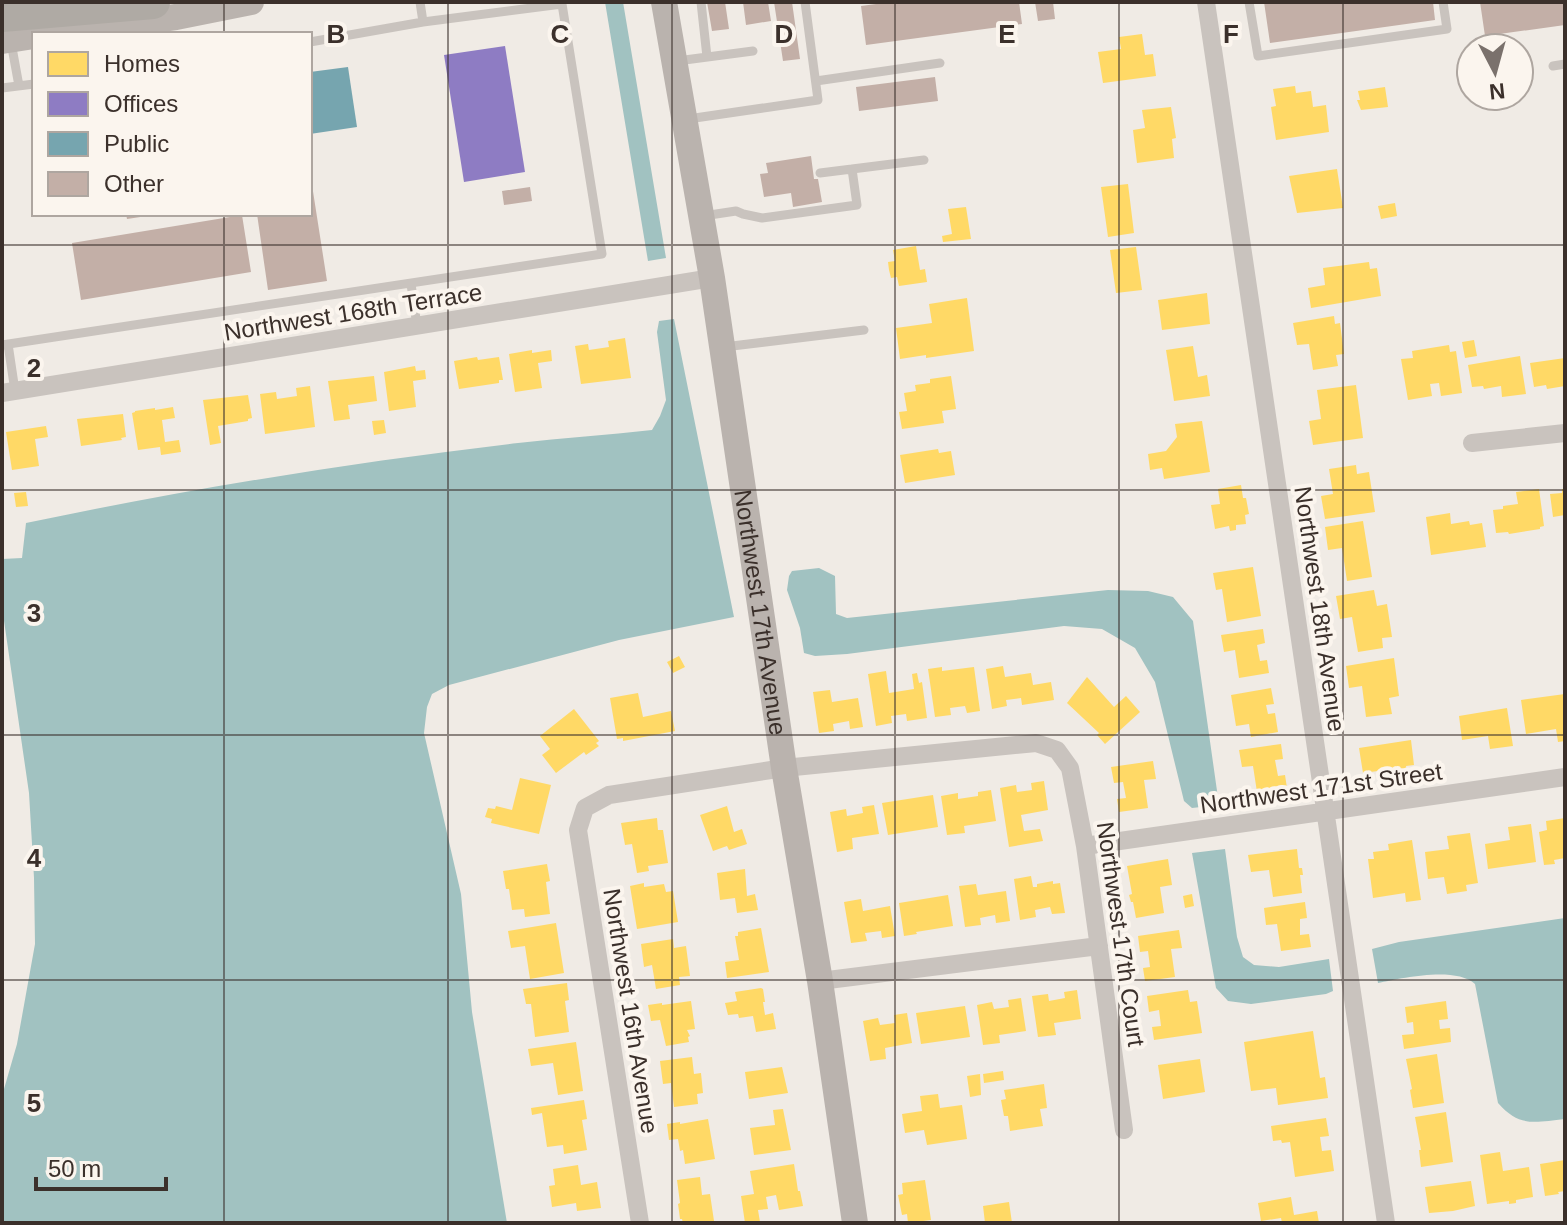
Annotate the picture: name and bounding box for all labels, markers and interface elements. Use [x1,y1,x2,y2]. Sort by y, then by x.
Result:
text: B [327,19,345,49]
text: C [551,19,570,49]
text: D [775,19,793,49]
text: E [998,19,1016,49]
text: F [1223,19,1239,49]
legend [32,32,312,216]
north arrow [1455,32,1535,112]
text: Homes [104,50,180,77]
text: N [1488,78,1506,105]
text: Offices [104,90,178,117]
text: Public [104,130,169,157]
text: Other [104,170,164,197]
street label: Northwest 168th Terrace [222,278,484,346]
text: 2 [27,353,41,383]
street label: Northwest 18th Avenue [1289,484,1351,734]
street label: Northwest 17th Avenue [730,488,792,737]
text: 3 [27,598,41,628]
street label: Northwest 171st Street [1198,758,1444,818]
street label: Northwest 17th Court [1092,820,1150,1048]
text: 4 [27,843,42,873]
street label: Northwest 16th Avenue [598,887,664,1135]
text: 5 [27,1088,41,1118]
scale bar [36,1141,166,1191]
text: 50 m [48,1155,101,1182]

